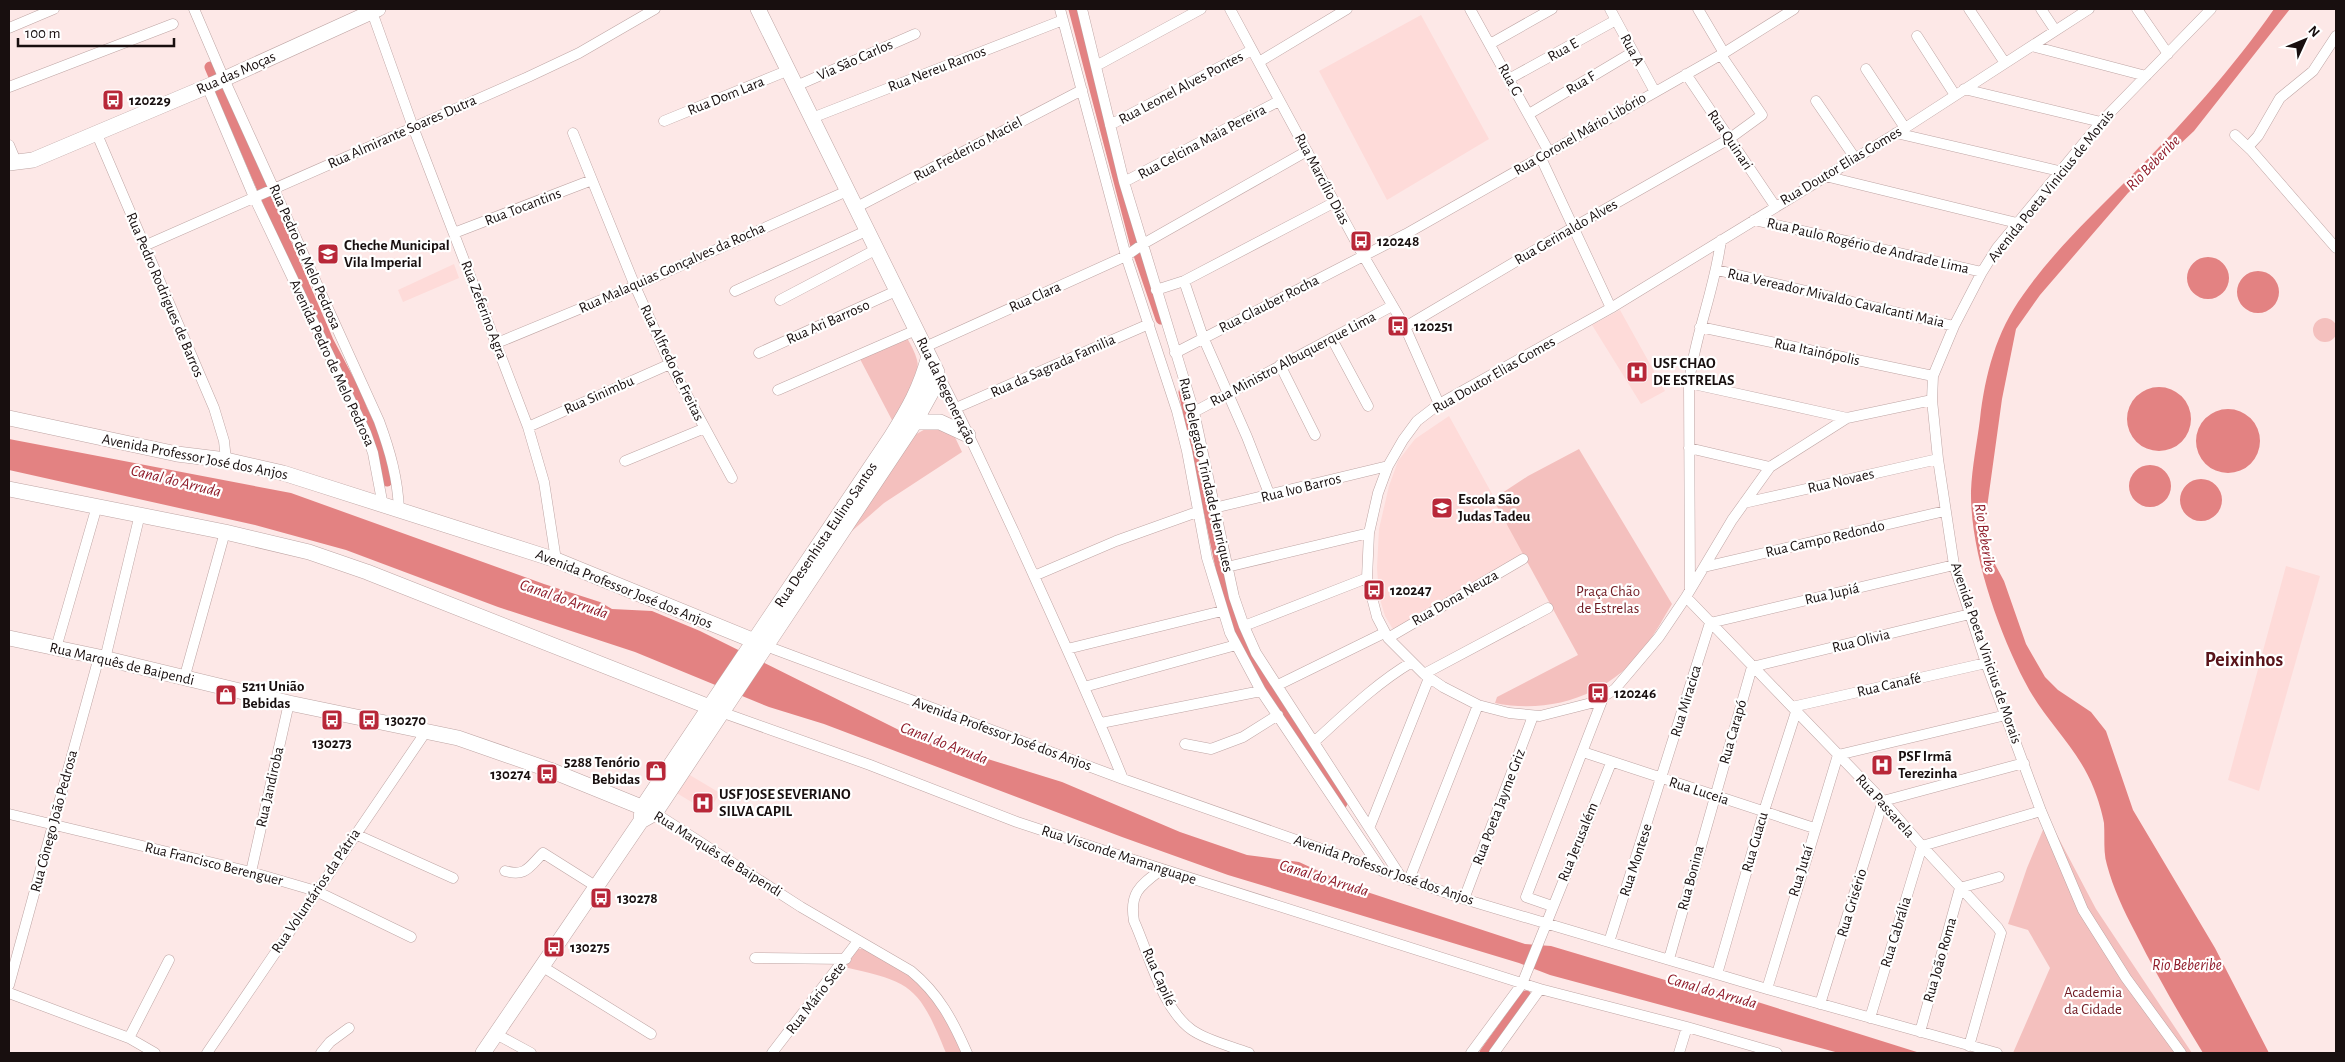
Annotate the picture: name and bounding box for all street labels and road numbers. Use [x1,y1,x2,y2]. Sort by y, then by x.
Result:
street label: Rua A [1617,32,1647,69]
street label: Rua E [1545,36,1581,64]
street label: Via São Carlos [815,37,895,83]
street label: Rua Nereu Ramos [886,43,988,95]
street label: Rua das Moças [194,49,278,97]
street label: Rua Leonel Alves Pontes [1116,49,1246,127]
street label: Rua G [1495,61,1525,99]
street label: Rua F [1564,68,1599,98]
street label: Rua Dom Lara [686,74,766,118]
street label: Rua Coronel Mário Libório [1511,90,1649,178]
street label: Rua Almirante Soares Dutra [326,92,479,172]
street label: Rua Celcina Maia Pereira [1136,102,1268,182]
street label: Rua Quinari [1705,107,1755,173]
street label: Avenida Poeta Vinicius de Morais [1985,107,2117,265]
street label: Rua Frederico Maciel [911,114,1025,184]
street label: Rua Doutor Elias Gomes [1778,124,1904,208]
street label: Rua Marcílio Dias [1292,131,1352,227]
street label: Rua Pedro de Melo Pedrosa [266,182,344,332]
street label: Rua Tocantins [483,186,563,228]
street label: Rua Gerinaldo Alves [1512,196,1620,268]
street label: Rua Pedro Rodrigues de Barros [123,210,207,380]
street label: Rua Paulo Rogério de Andrade Lima [1765,215,1971,277]
street label: Rua Malaquias Gonçalves da Rocha [577,220,767,316]
street label: Rua Zeferino Agra [458,259,510,361]
street label: Rua Vereador Mivaldo Cavalcanti Maia [1726,266,1946,330]
street label: Rua Glauber Rocha [1217,272,1321,336]
street label: Avenida Pedro de Melo Pedrosa [287,277,377,449]
street label: Rua Clara [1007,279,1063,315]
street label: Rua Ari Barroso [784,297,872,347]
street label: Rua Alfredo de Freitas [637,303,707,423]
street label: Rua Ministro Albuquerque Lima [1208,309,1378,409]
street label: Rua da Sagrada Familia [988,332,1118,400]
street label: Rua Doutor Elias Gomes [1430,334,1558,416]
street label: Rua da Regeneração [914,335,978,447]
street label: Rua Itainópolis [1773,336,1861,368]
street label: Rua Sinimbu [562,373,636,417]
street label: Rua Delegado Trindade Henriques [1176,376,1236,574]
street label: Avenida Professor José dos Anjos [101,432,289,482]
street label: Rua Desenhista Eulino Santos [772,460,880,610]
street label: Rua Novaes [1806,466,1876,496]
street label: Rua Ivo Barros [1259,471,1343,505]
street label: Rua Campo Redondo [1764,518,1886,560]
street label: Avenida Professor José dos Anjos [533,547,715,631]
street label: Avenida Poeta Vinicius de Morais [1948,560,2024,746]
street label: Rua Dona Neuza [1409,567,1501,629]
street label: Rua Jupiá [1803,580,1861,608]
street label: Rua Olivia [1831,627,1891,655]
street label: Rua Marquês de Baipendi [48,640,196,688]
street label: Rua Miracica [1668,663,1704,739]
street label: Rua Canafé [1855,670,1923,700]
street label: Avenida Professor José dos Anjos [911,695,1093,773]
street label: Rua Carapó [1717,698,1749,766]
street label: Rua Jandiroba [253,745,287,829]
street label: Rua Poeta Jayme Griz [1470,747,1528,867]
street label: Rua Cônego João Pedrosa [28,748,80,894]
street label: Rua Passarela [1853,771,1917,841]
street label: Rua Luceia [1667,774,1731,808]
street label: Rua Jerusalém [1555,800,1601,884]
street label: Rua Marquês de Baipendi [651,808,785,900]
street label: Rua Guacu [1739,810,1771,874]
street label: Rua Montese [1617,822,1655,898]
street label: Rua Visconde Mamanguape [1040,823,1198,887]
street label: Rua Voluntários da Pátria [269,826,363,956]
street label: Avenida Professor José dos Anjos [1292,832,1476,908]
street label: Rua Francisco Berenguer [143,840,285,888]
street label: Rua Jutaí [1786,843,1816,898]
street label: Rua Bonina [1675,844,1707,912]
street label: Rua Grisério [1835,867,1869,939]
street label: Rua Cabrália [1878,895,1914,969]
street label: Rua João Roma [1921,916,1959,1004]
street label: Rua Capilé [1140,946,1178,1008]
street label: Rua Mário Sete [783,959,849,1037]

